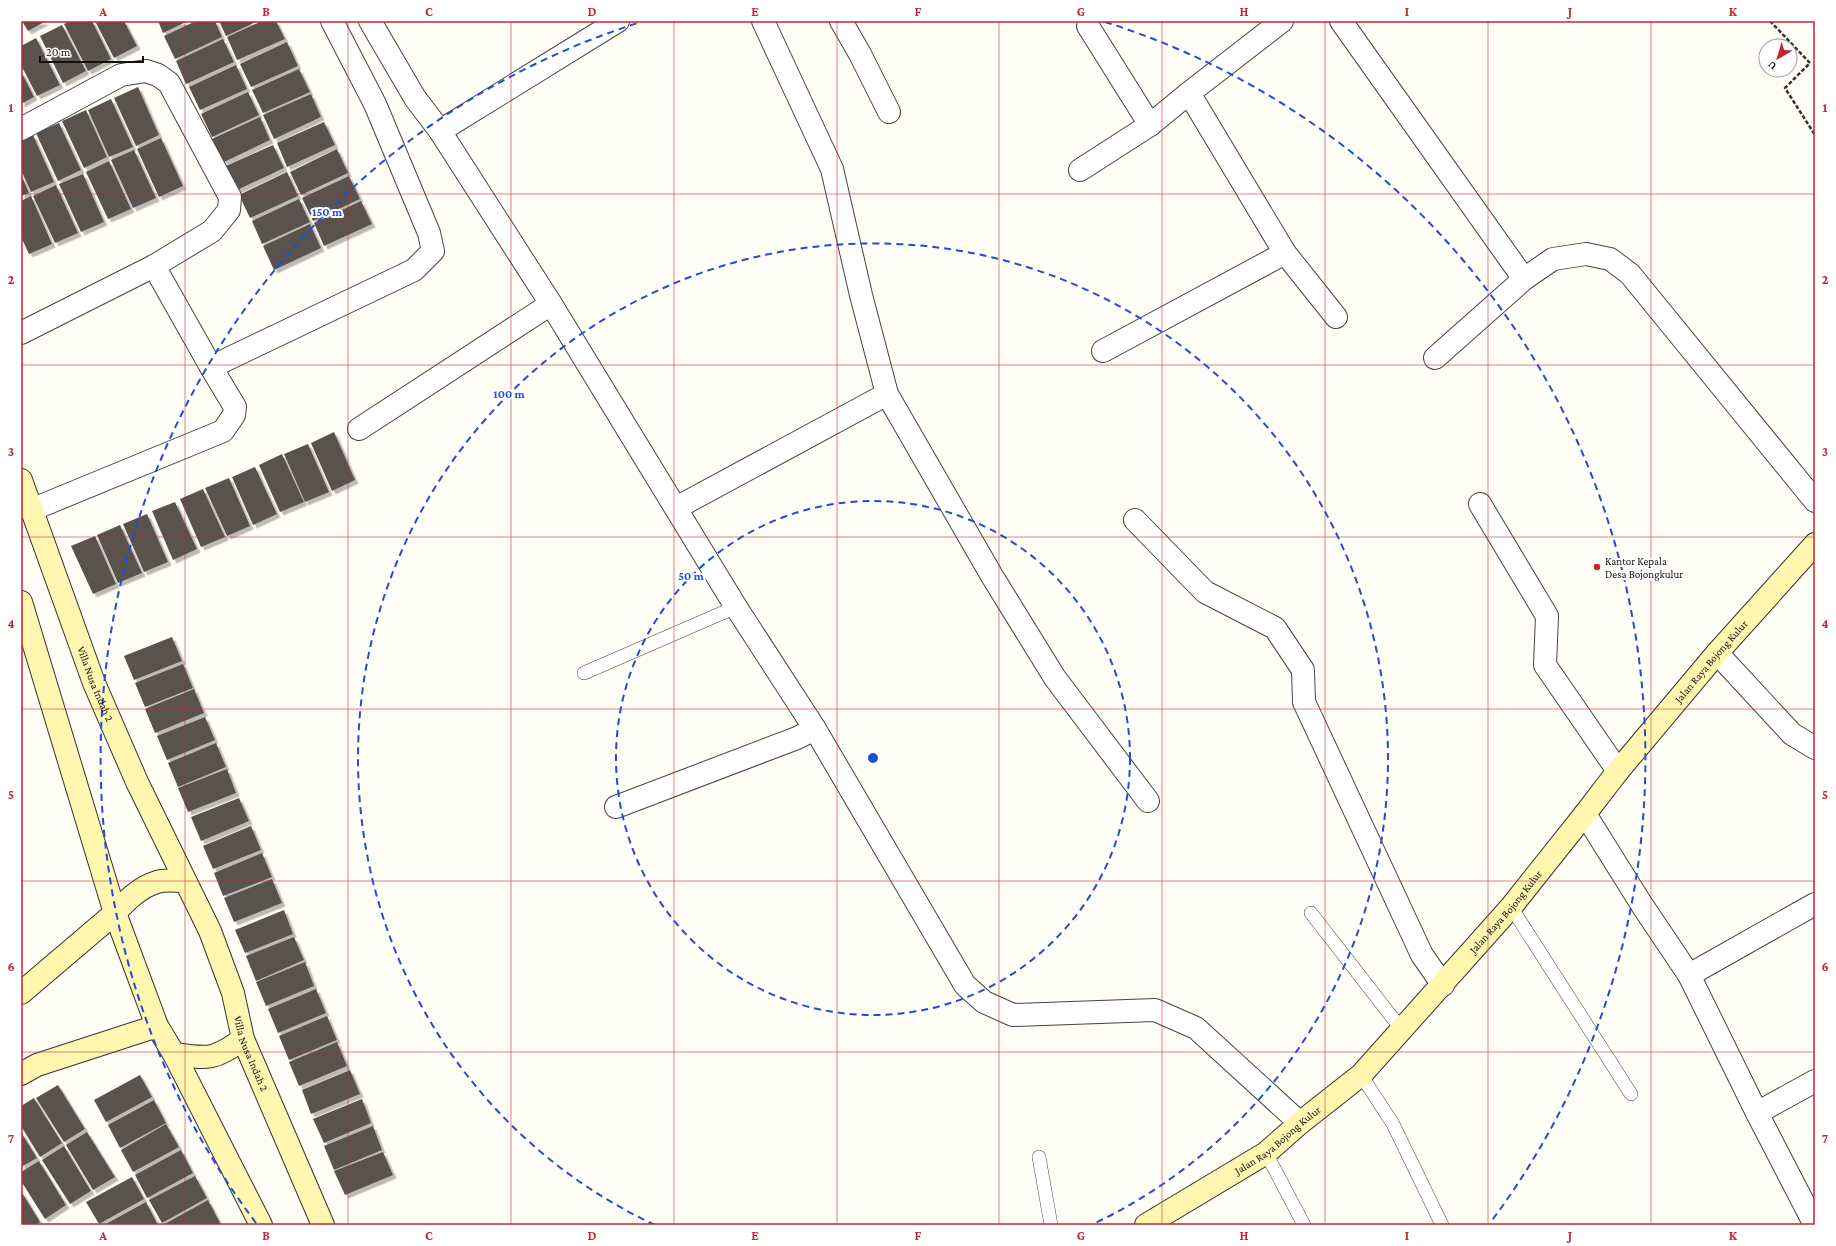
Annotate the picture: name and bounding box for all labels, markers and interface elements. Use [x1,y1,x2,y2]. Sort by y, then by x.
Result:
text: A [98,4,107,19]
text: B [262,4,270,19]
text: C [425,4,433,19]
text: D [588,4,597,19]
text: E [751,4,759,19]
text: F [915,4,922,19]
text: G [1077,4,1085,19]
text: H [1240,4,1249,19]
text: I [1405,4,1409,19]
text: J [1566,4,1572,19]
text: K [1729,4,1738,19]
scale bar [40,38,143,64]
north arrow [1758,38,1798,78]
text: 20 m [46,45,71,59]
text: U [1765,59,1779,73]
text: 1 [9,100,14,115]
text: 1 [1823,100,1828,115]
text: 150 m [312,205,343,219]
text: 2 [8,272,15,287]
text: 2 [1822,272,1829,287]
text: 100 m [493,387,526,401]
text: 3 [8,444,14,459]
text: 3 [1822,444,1828,459]
place label: Kantor Kepala Desa Bojongkulur [1605,555,1683,581]
marker: Kantor Kepala Desa Bojongkulur [1592,562,1602,572]
text: 50 m [678,569,705,583]
text: 4 [7,616,15,631]
text: 4 [1821,616,1829,631]
street label: Jalan Raya Bojong Kulur [1671,617,1750,706]
street label: Villa Nusa Indah 2 [75,645,116,723]
centre of rings [866,751,880,765]
text: 5 [8,787,14,802]
text: 5 [1822,787,1828,802]
street label: Jalan Raya Bojong Kulur [1466,868,1544,957]
text: 6 [7,959,15,974]
text: 6 [1821,959,1829,974]
street label: Villa Nusa Indah 2 [232,1015,271,1093]
street label: Jalan Raya Bojong Kulur [1232,1103,1323,1178]
text: 7 [8,1131,14,1146]
text: 7 [1822,1131,1828,1146]
text: A [98,1228,107,1243]
text: B [262,1228,270,1243]
text: C [425,1228,433,1243]
text: D [588,1228,597,1243]
text: E [751,1228,759,1243]
text: F [915,1228,922,1243]
text: G [1077,1228,1085,1243]
text: H [1240,1228,1249,1243]
text: I [1405,1228,1409,1243]
text: J [1566,1228,1572,1243]
text: K [1729,1228,1738,1243]

